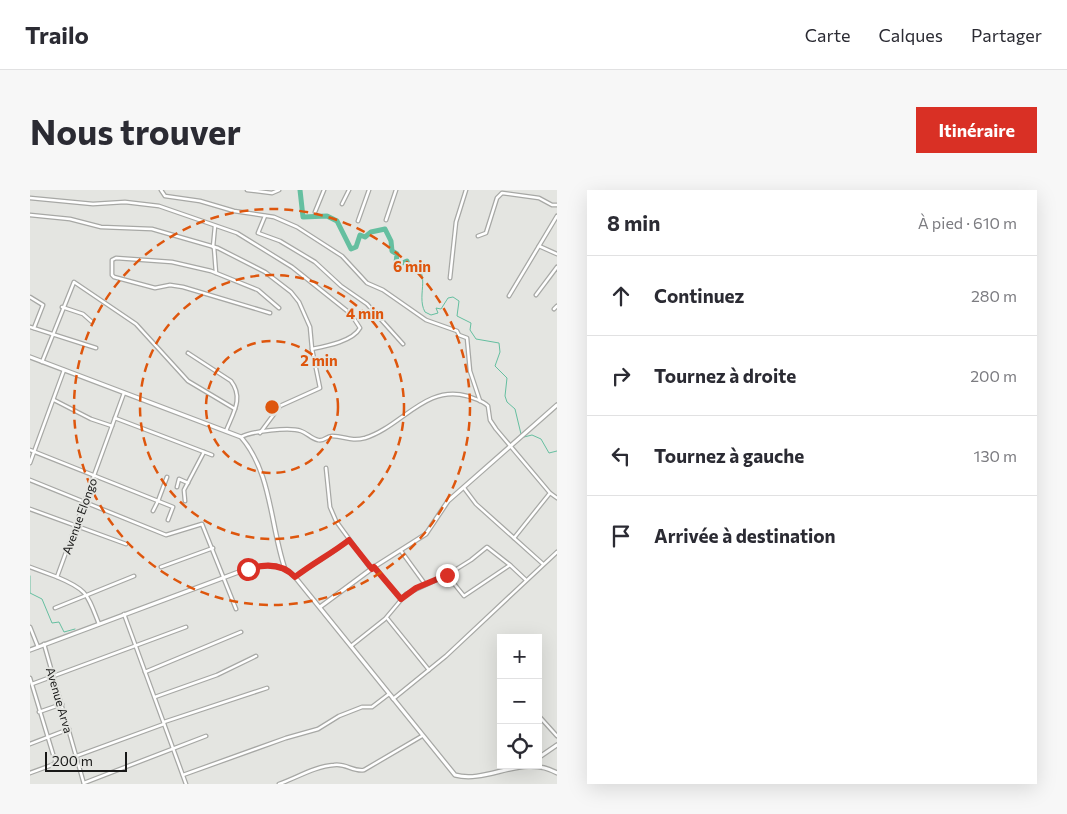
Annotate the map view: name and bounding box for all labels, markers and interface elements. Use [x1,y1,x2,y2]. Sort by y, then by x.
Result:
text: Trailo [25,20,89,49]
text: Carte [805,24,850,46]
text: Calques [878,24,943,46]
text: Partager [971,24,1042,46]
button: Itinéraire [916,107,1037,153]
text: Nous trouver [30,109,241,152]
text: 8 min [607,210,660,235]
text: À pied · 610 m [918,213,1017,232]
text: 6 min [393,257,431,275]
icon: ahead [607,282,635,310]
text: Continuez [654,284,744,307]
text: 280 m [971,286,1017,305]
text: 4 min [346,304,384,322]
text: 2 min [300,351,338,369]
icon: right [607,362,635,390]
text: Tournez à droite [654,364,796,387]
text: 200 m [970,366,1017,385]
centre of rings [263,398,281,416]
icon: left [607,442,635,470]
text: Tournez à gauche [654,444,804,467]
text: 130 m [974,446,1017,465]
street label: Avenue Elongo [59,476,99,556]
icon: arrive [607,522,635,550]
text: Arrivée à destination [654,524,836,547]
route start [237,558,260,581]
route end [436,564,459,587]
map controls [497,634,542,769]
button: + [497,634,542,679]
street label: Avenue Arva [44,666,76,734]
button: − [497,679,542,724]
button: locate [497,724,542,769]
scale bar [45,749,128,772]
text: 200 m [52,752,93,769]

